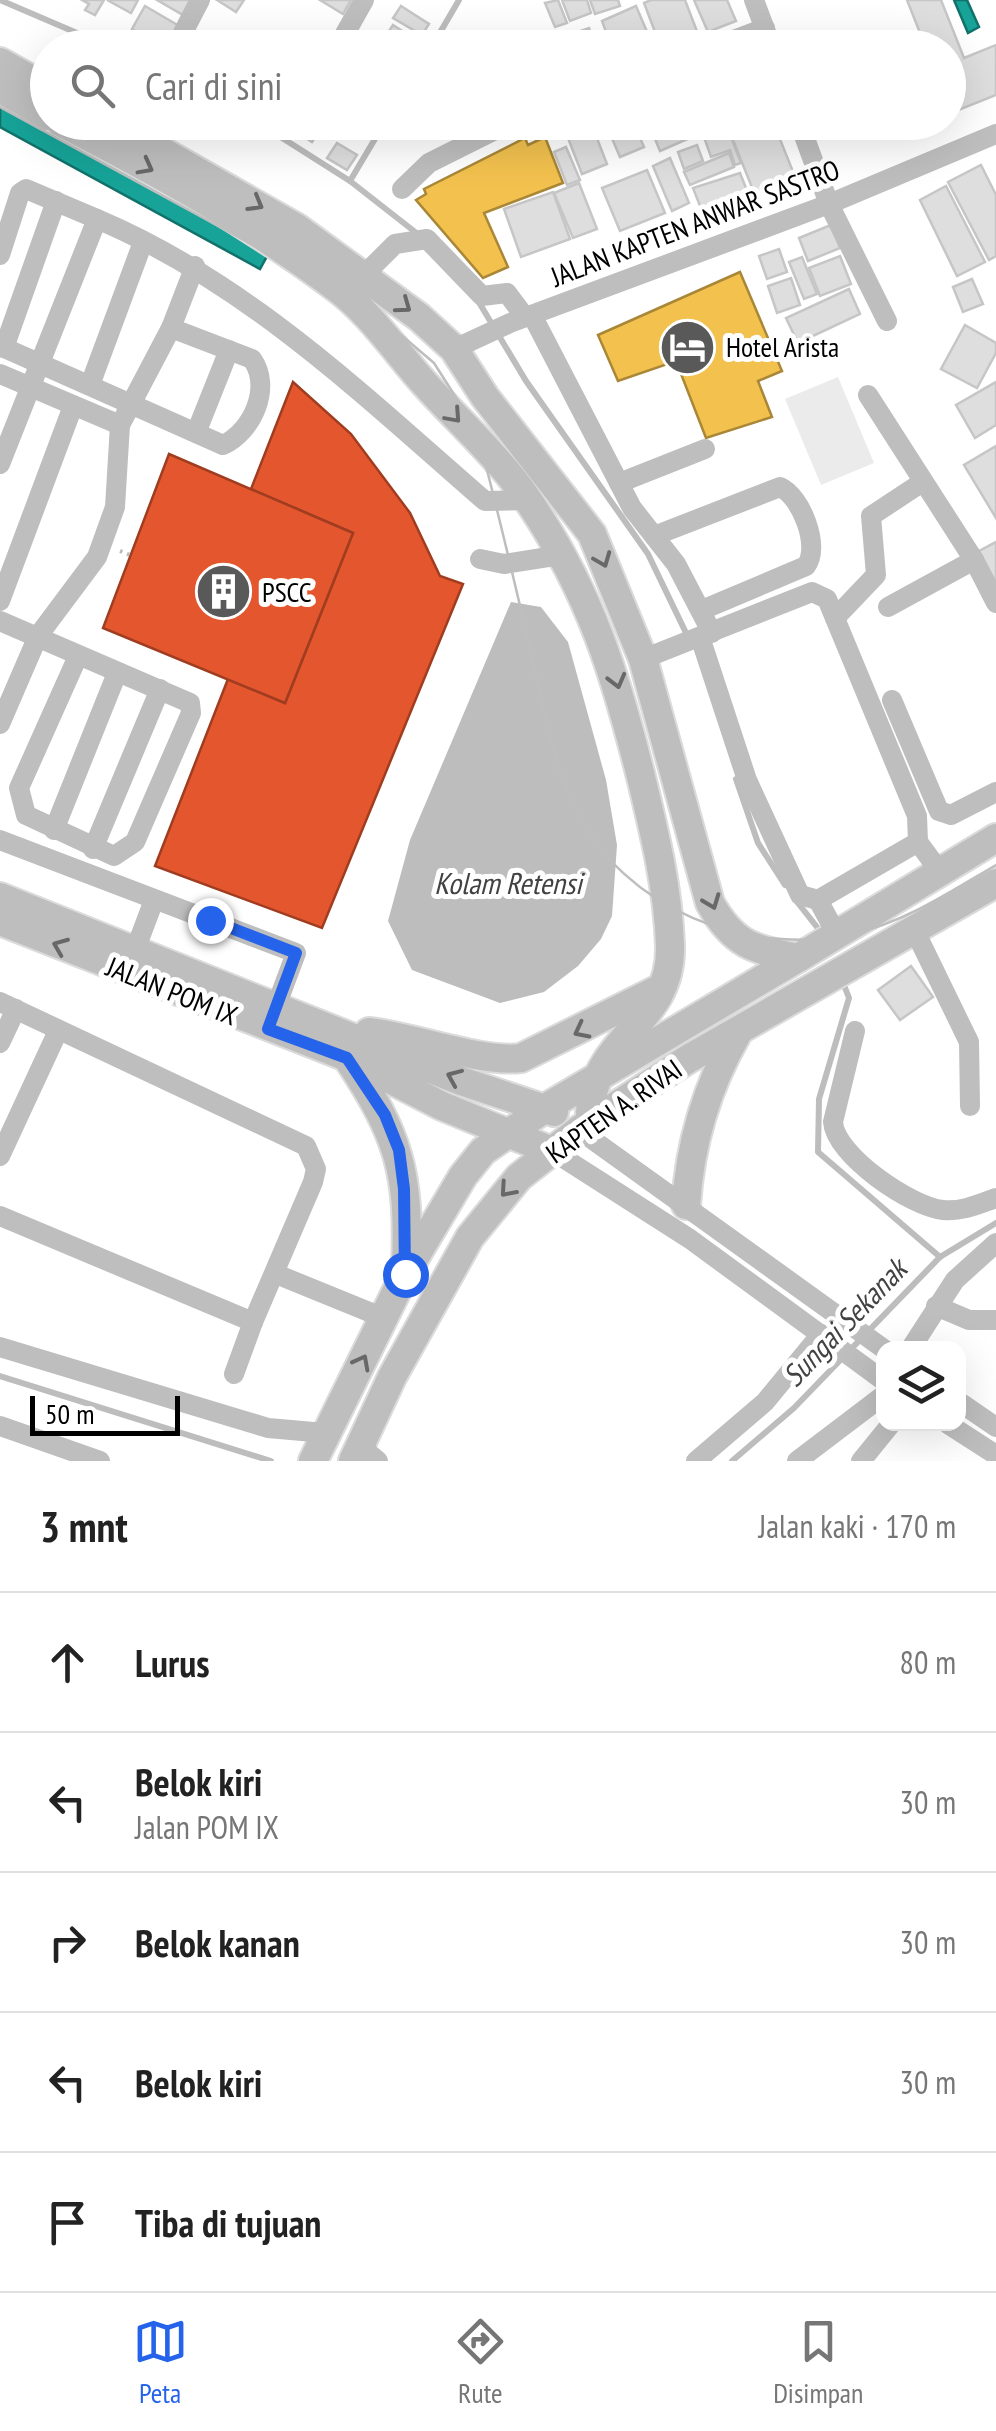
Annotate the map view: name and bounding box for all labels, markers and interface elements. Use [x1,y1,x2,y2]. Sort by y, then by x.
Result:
search box [30,30,966,140]
icon: search [65,58,120,113]
text: Cari di sini [145,61,283,110]
street label: JALAN KAPTEN ANWAR SASTRO [544,150,844,295]
one-way arrow [136,155,154,175]
one-way arrow [246,192,264,212]
one-way arrow [393,295,411,312]
hotel icon: Hotel Arista [657,317,717,377]
place label: Hotel Arista [726,328,839,365]
one-way arrow [442,405,460,423]
one-way arrow [591,551,611,568]
building icon: PSCC [193,562,253,622]
place label: PSCC [262,573,312,610]
one-way arrow [605,672,626,689]
water label: Kolam Retensi [434,863,585,902]
one-way arrow [701,892,721,910]
route end [188,898,234,944]
one-way arrow [53,938,71,958]
street label: JALAN POM IX [100,947,243,1034]
one-way arrow [574,1019,592,1038]
street label: KAPTEN A. RIVAI [538,1050,689,1171]
one-way arrow [446,1069,464,1089]
one-way arrow [501,1179,519,1197]
water label: Sungai Sekanak [773,1248,917,1394]
route start [383,1252,429,1298]
map controls [876,1341,966,1431]
button: layers [876,1341,966,1431]
one-way arrow [350,1354,369,1372]
scale bar [30,1391,180,1436]
text: 50 m [45,1395,94,1432]
text: 3 mnt [40,1499,128,1554]
text: Jalan kaki · 170 m [759,1505,956,1547]
icon: ahead [40,1635,95,1690]
text: Lurus [135,1638,209,1687]
text: 80 m [900,1641,956,1683]
text: Belok kiri [135,1757,262,1806]
icon: left [40,1775,95,1830]
text: 30 m [900,1781,956,1823]
text: Jalan POM IX [135,1806,279,1848]
icon: right [40,1915,95,1970]
text: Belok kanan [135,1918,300,1967]
text: 30 m [900,1921,956,1963]
icon: left [40,2055,95,2110]
text: Belok kiri [135,2058,262,2107]
text: 30 m [900,2061,956,2103]
icon: arrive [40,2195,95,2250]
text: Tiba di tujuan [135,2198,321,2247]
tab: Peta [133,2314,188,2411]
tab: Rute [453,2314,508,2411]
tab: Disimpan [773,2314,863,2411]

